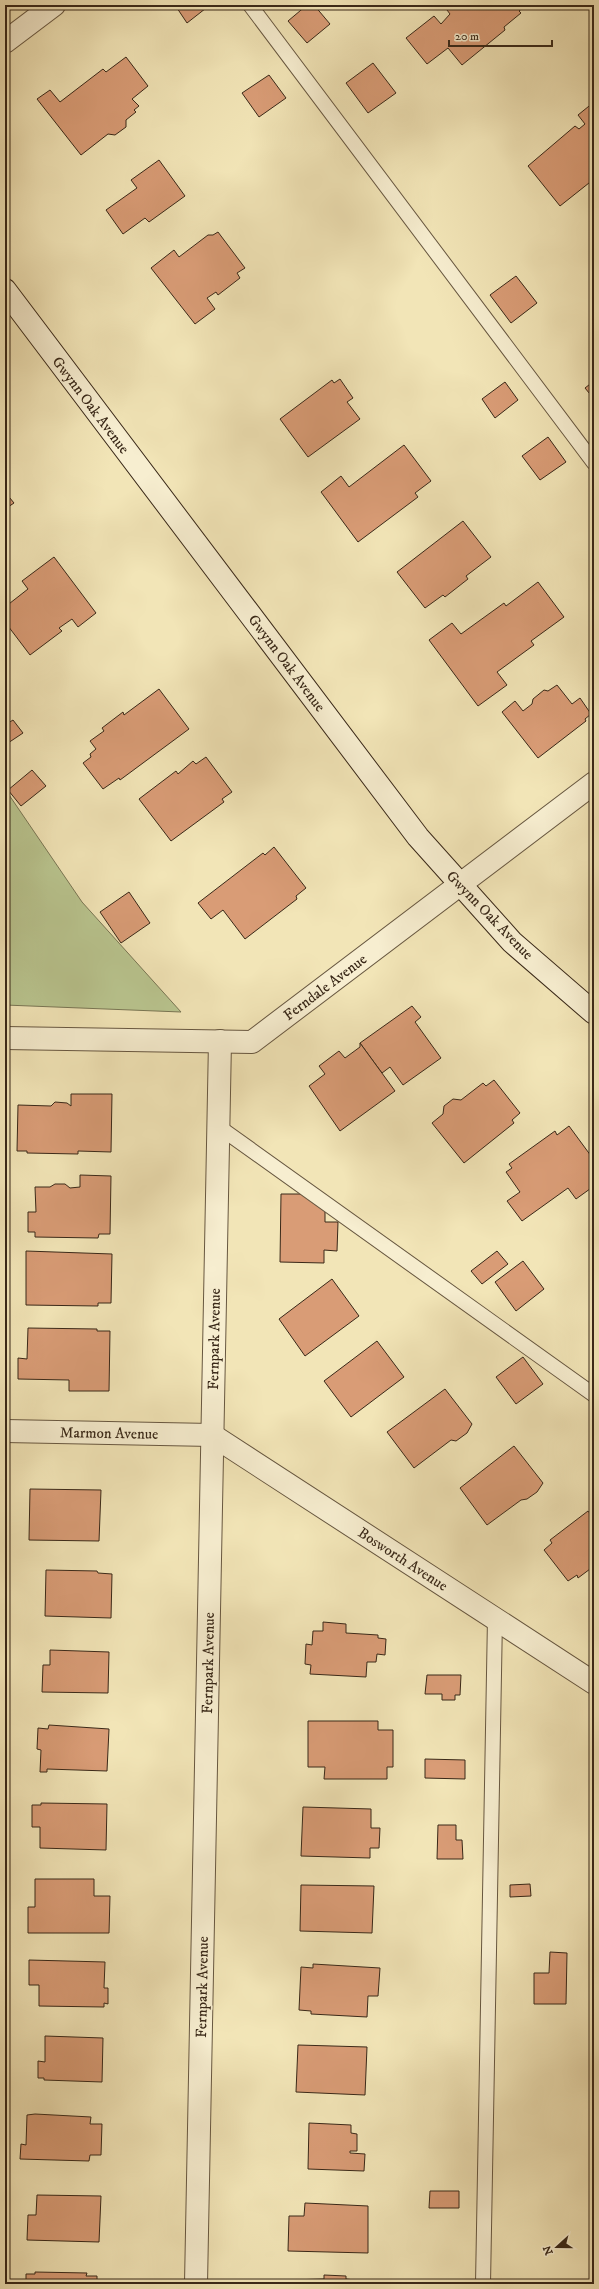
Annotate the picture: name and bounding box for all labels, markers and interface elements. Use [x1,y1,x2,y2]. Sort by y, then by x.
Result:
scale bar [449,22,552,48]
text: 20 m [455,29,479,44]
street label: Gwynn Oak Avenue [48,353,133,458]
street label: Gwynn Oak Avenue [244,611,329,716]
street label: Gwynn Oak Avenue [442,867,537,964]
street label: Ferndale Avenue [280,950,371,1025]
street label: Fernpark Avenue [204,1288,225,1390]
street label: Marmon Avenue [60,1423,158,1444]
street label: Bosworth Avenue [354,1523,451,1596]
street label: Fernpark Avenue [198,1612,219,1714]
street label: Fernpark Avenue [192,1936,213,2038]
north arrow [537,2227,577,2267]
text: N [540,2244,557,2257]

